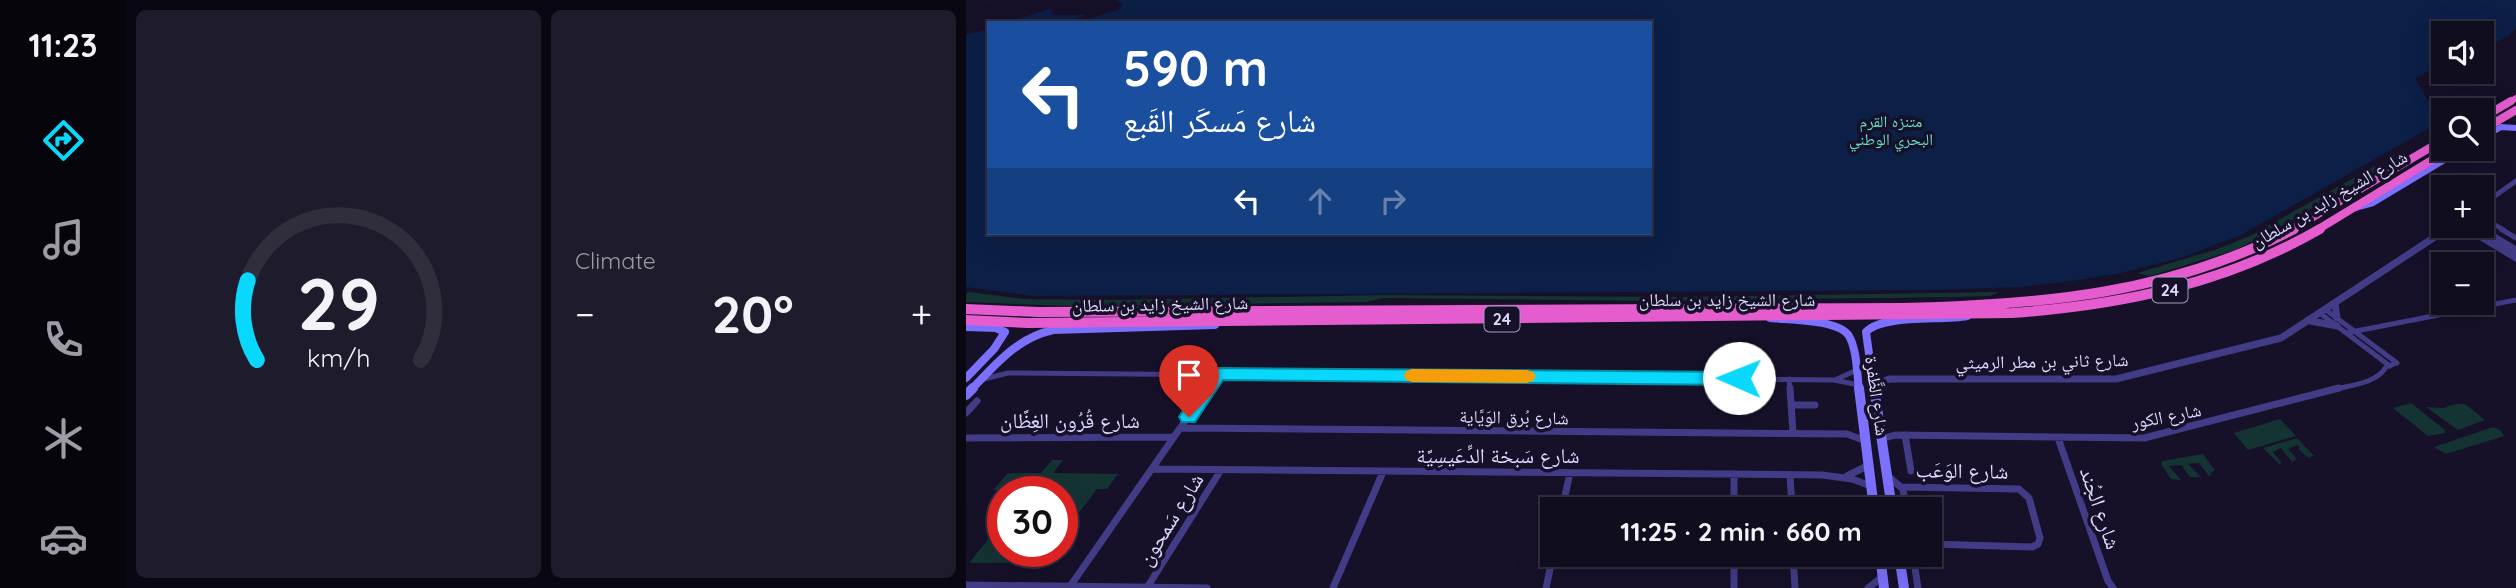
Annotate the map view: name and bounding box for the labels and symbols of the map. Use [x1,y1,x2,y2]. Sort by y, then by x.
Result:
park label: متنزه القرم البحري الوطني [1849,111,1933,152]
street label: شارع الشيخ زايد بن سلطان [2247,145,2412,254]
road number: 24 [2152,278,2188,302]
street label: شارع الشيخ زايد بن سلطان [1639,288,1815,312]
street label: شارع الشيخ زايد بن سلطان [1072,291,1248,318]
road number: 24 [1484,306,1520,332]
position arrow [1702,341,1776,415]
pin [1159,345,1219,417]
street label: شارع ثاني بن مطر الرميثي [1955,348,2129,378]
street label: شارع الظَّفرة [1860,355,1894,437]
street label: شارع الكور [2128,398,2203,434]
street label: شارع بُرق الوَيَّاية [1459,405,1569,429]
street label: شارع قُرُون الغِظَّان [1000,407,1140,434]
street label: شارع سَبخة الدِّعَيسِيَّة [1416,442,1580,469]
street label: شارع الوَعَب [1915,456,2009,485]
street label: شارع الجُند [2074,463,2127,553]
street label: شارع سَمحون [1131,468,1209,571]
speed limit sign: 30 [987,476,1078,567]

